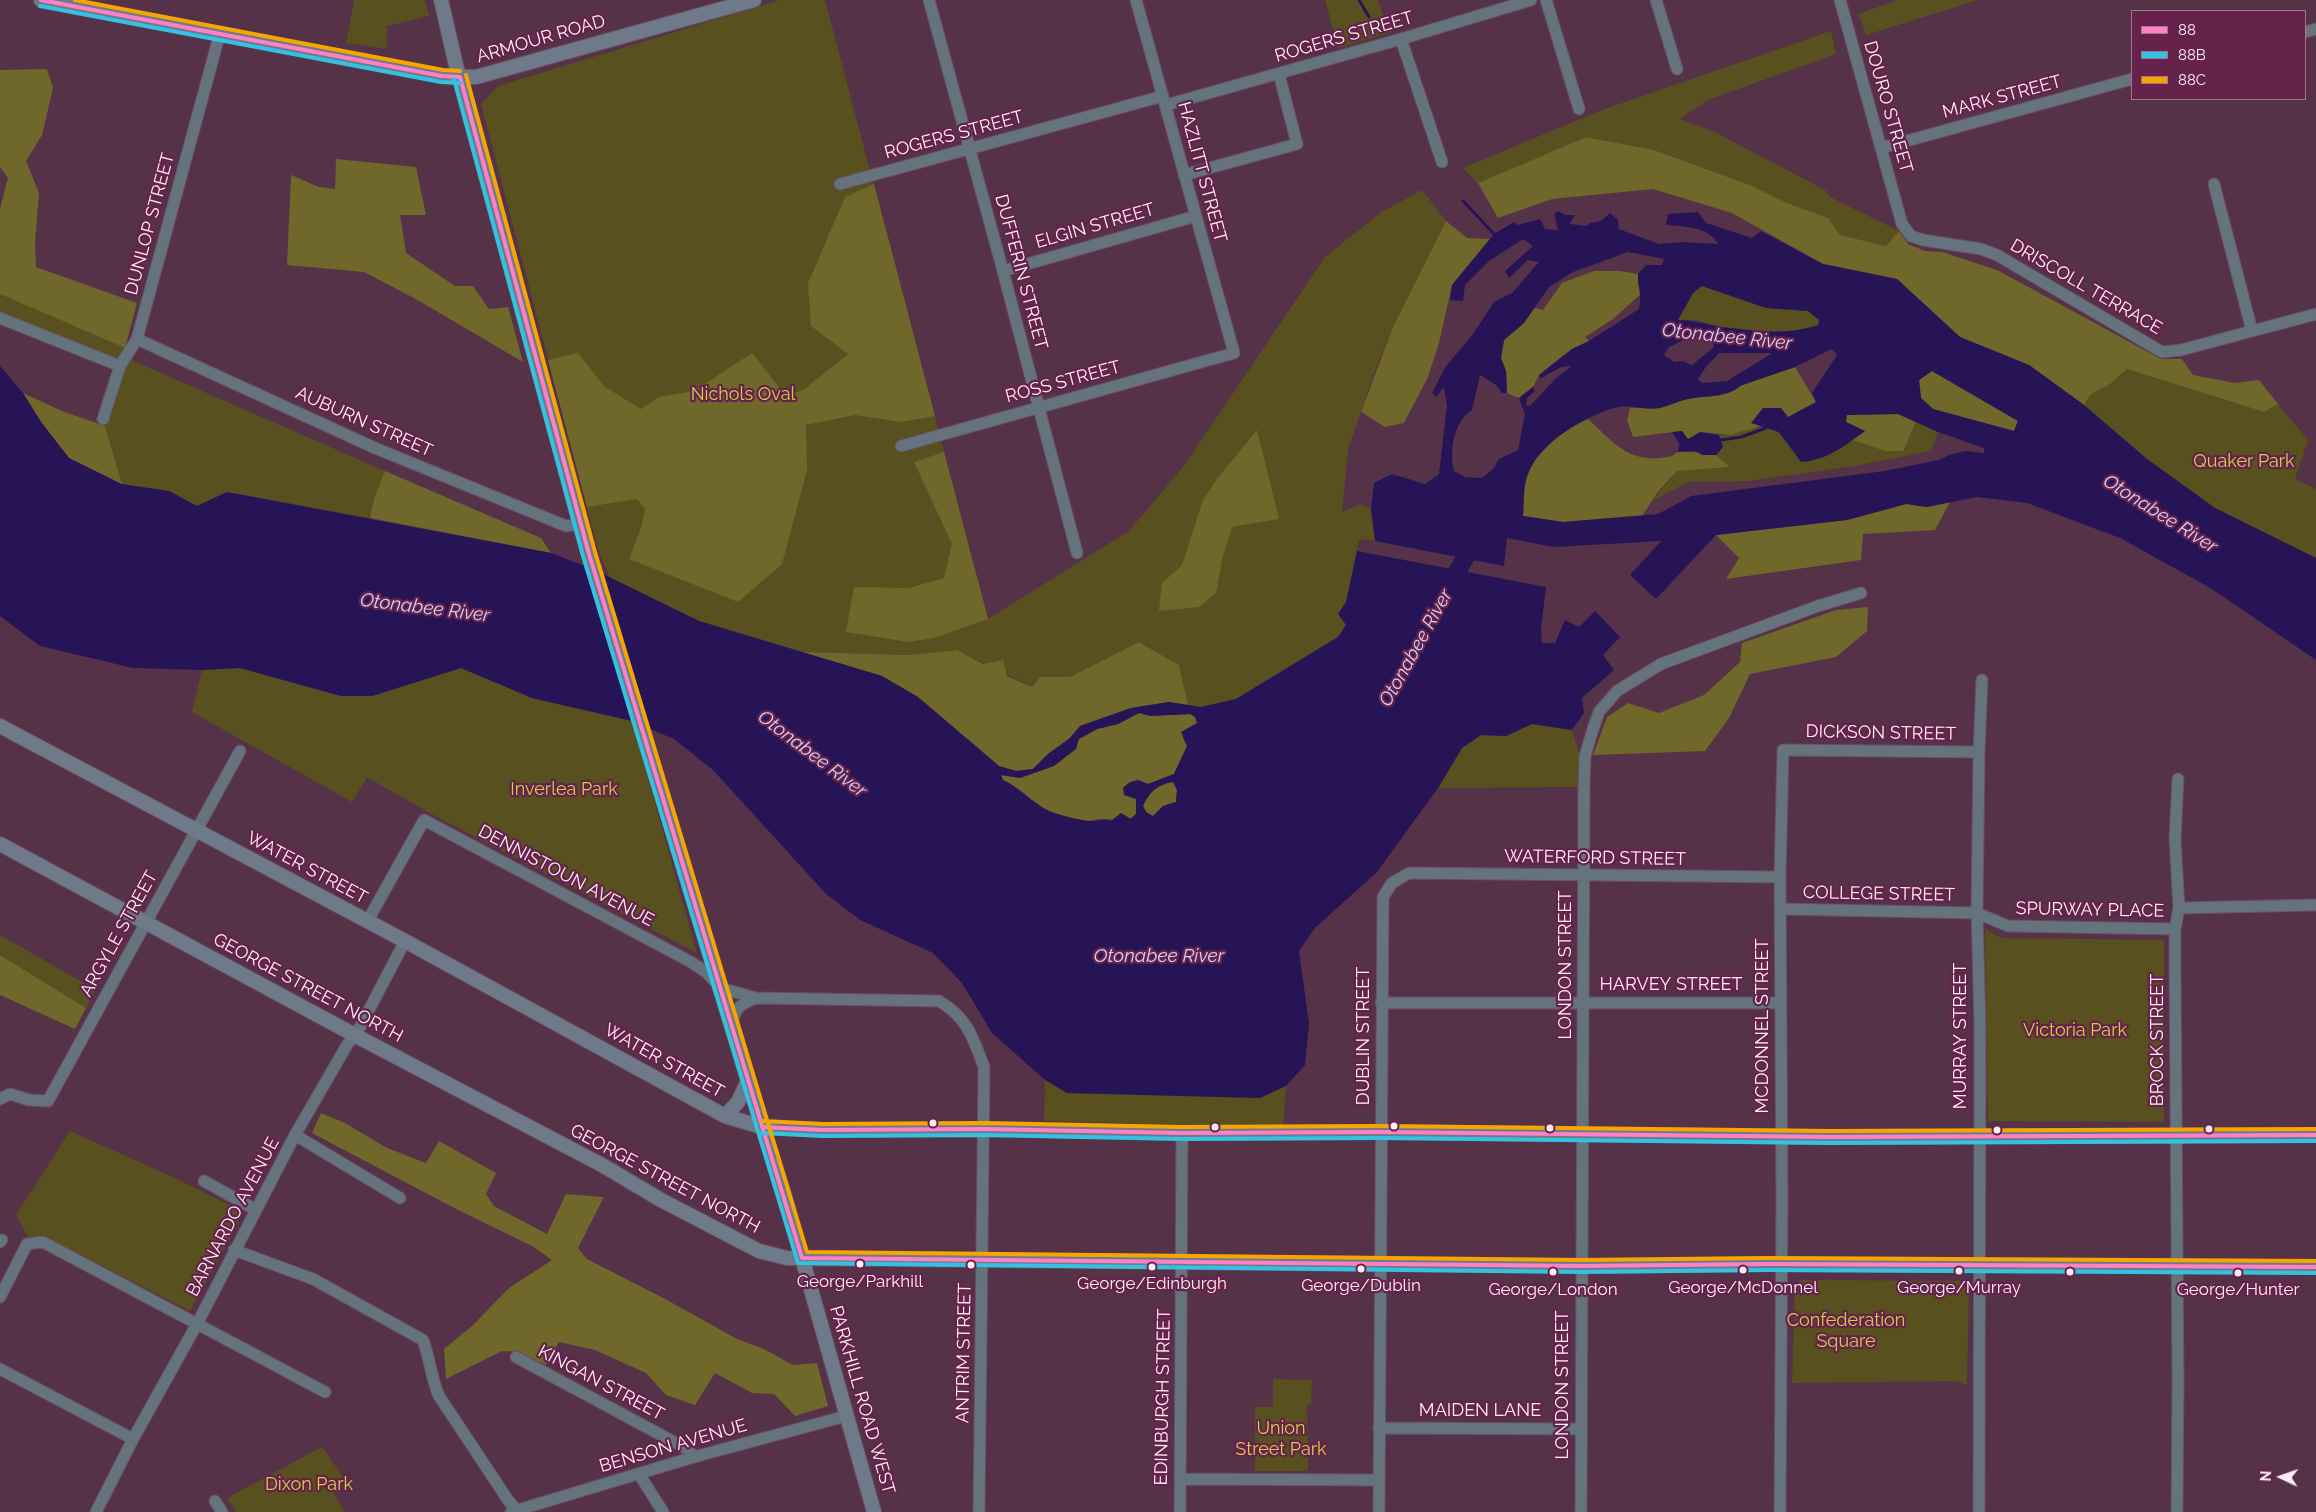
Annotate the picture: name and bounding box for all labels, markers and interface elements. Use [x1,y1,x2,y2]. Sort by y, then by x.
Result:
street label: ROGERS STREET [1272,7,1416,67]
street label: ARMOUR ROAD [474,10,608,68]
legend [2131,10,2306,100]
text: 88 [2178,21,2196,39]
street label: DOURO STREET [1859,38,1917,176]
text: 88B [2178,46,2206,64]
street label: MARK STREET [1940,71,2064,123]
text: 88C [2178,71,2206,89]
street label: HAZLITT STREET [1173,99,1231,245]
street label: ROGERS STREET [882,106,1026,164]
street label: DUNLOP STREET [121,151,179,297]
street label: DUFFERIN STREET [990,192,1052,352]
street label: ELGIN STREET [1033,199,1157,253]
street label: DRISCOLL TERRACE [2006,235,2166,339]
water label: Otonabee River [1661,319,1793,355]
street label: ROSS STREET [1003,356,1123,408]
street label: AUBURN STREET [292,382,436,462]
park label: Nichols Oval [691,384,795,406]
park label: Quaker Park [2193,451,2295,473]
water label: Otonabee River [2099,470,2221,558]
water label: Otonabee River [1374,585,1458,711]
water label: Otonabee River [359,589,491,627]
water label: Otonabee River [753,706,871,802]
street label: DICKSON STREET [1805,721,1957,745]
park label: Inverlea Park [510,779,618,801]
street label: DENNISTOUN AVENUE [474,820,658,932]
street label: WATER STREET [243,827,371,909]
street label: WATERFORD STREET [1504,846,1686,870]
street label: ARGYLE STREET [75,867,163,1001]
street label: COLLEGE STREET [1803,882,1955,906]
street label: LONDON STREET [1555,891,1577,1039]
street label: SPURWAY PLACE [2016,898,2164,922]
street label: GEORGE STREET NORTH [209,929,407,1047]
street label: MCDONNEL STREET [1752,939,1774,1113]
water label: Otonabee River [1094,945,1224,967]
street label: MURRAY STREET [1950,963,1972,1109]
street label: DUBLIN STREET [1353,967,1375,1105]
street label: HARVEY STREET [1600,974,1742,996]
street label: BROCK STREET [2147,974,2169,1106]
street label: WATER STREET [600,1019,728,1103]
park label: Victoria Park [2023,1020,2127,1042]
unlabelled marker [928,1118,938,1128]
street label: GEORGE STREET NORTH [566,1120,764,1238]
unlabelled marker [1389,1121,1399,1131]
unlabelled marker [1210,1122,1220,1132]
unlabelled marker [1545,1123,1555,1133]
unlabelled marker [2204,1124,2214,1134]
unlabelled marker [1992,1125,2002,1135]
street label: BARNARDO AVENUE [182,1134,284,1300]
marker: George/Parkhill [855,1259,865,1269]
unlabelled marker [966,1260,976,1270]
marker: George/Edinburgh [1147,1262,1157,1272]
marker: George/Dublin [1356,1264,1366,1274]
marker: George/McDonnel [1738,1265,1748,1275]
marker: George/Murray [1954,1266,1964,1276]
marker: George/London [1548,1267,1558,1277]
unlabelled marker [2065,1267,2075,1277]
marker: George/Hunter [2233,1268,2243,1278]
place label: George/Parkhill [797,1272,923,1292]
place label: George/Edinburgh [1077,1274,1227,1294]
place label: George/Dublin [1301,1276,1421,1296]
place label: George/McDonnel [1668,1278,1818,1298]
place label: George/Murray [1897,1278,2021,1298]
place label: George/London [1488,1280,1618,1300]
place label: George/Hunter [2177,1280,2299,1300]
street label: ANTRIM STREET [952,1283,976,1423]
street label: PARKHILL ROAD WEST [825,1303,899,1497]
street label: EDINBURGH STREET [1151,1308,1175,1486]
park label: Confederation Square [1787,1310,1905,1352]
street label: LONDON STREET [1552,1311,1574,1459]
street label: KINGAN STREET [534,1341,668,1425]
street label: MAIDEN LANE [1419,1400,1541,1422]
street label: BENSON AVENUE [597,1415,749,1477]
park label: Union Street Park [1235,1418,1327,1460]
north arrow [2256,1452,2306,1502]
text: N [2258,1470,2274,1482]
park label: Dixon Park [265,1474,353,1496]

